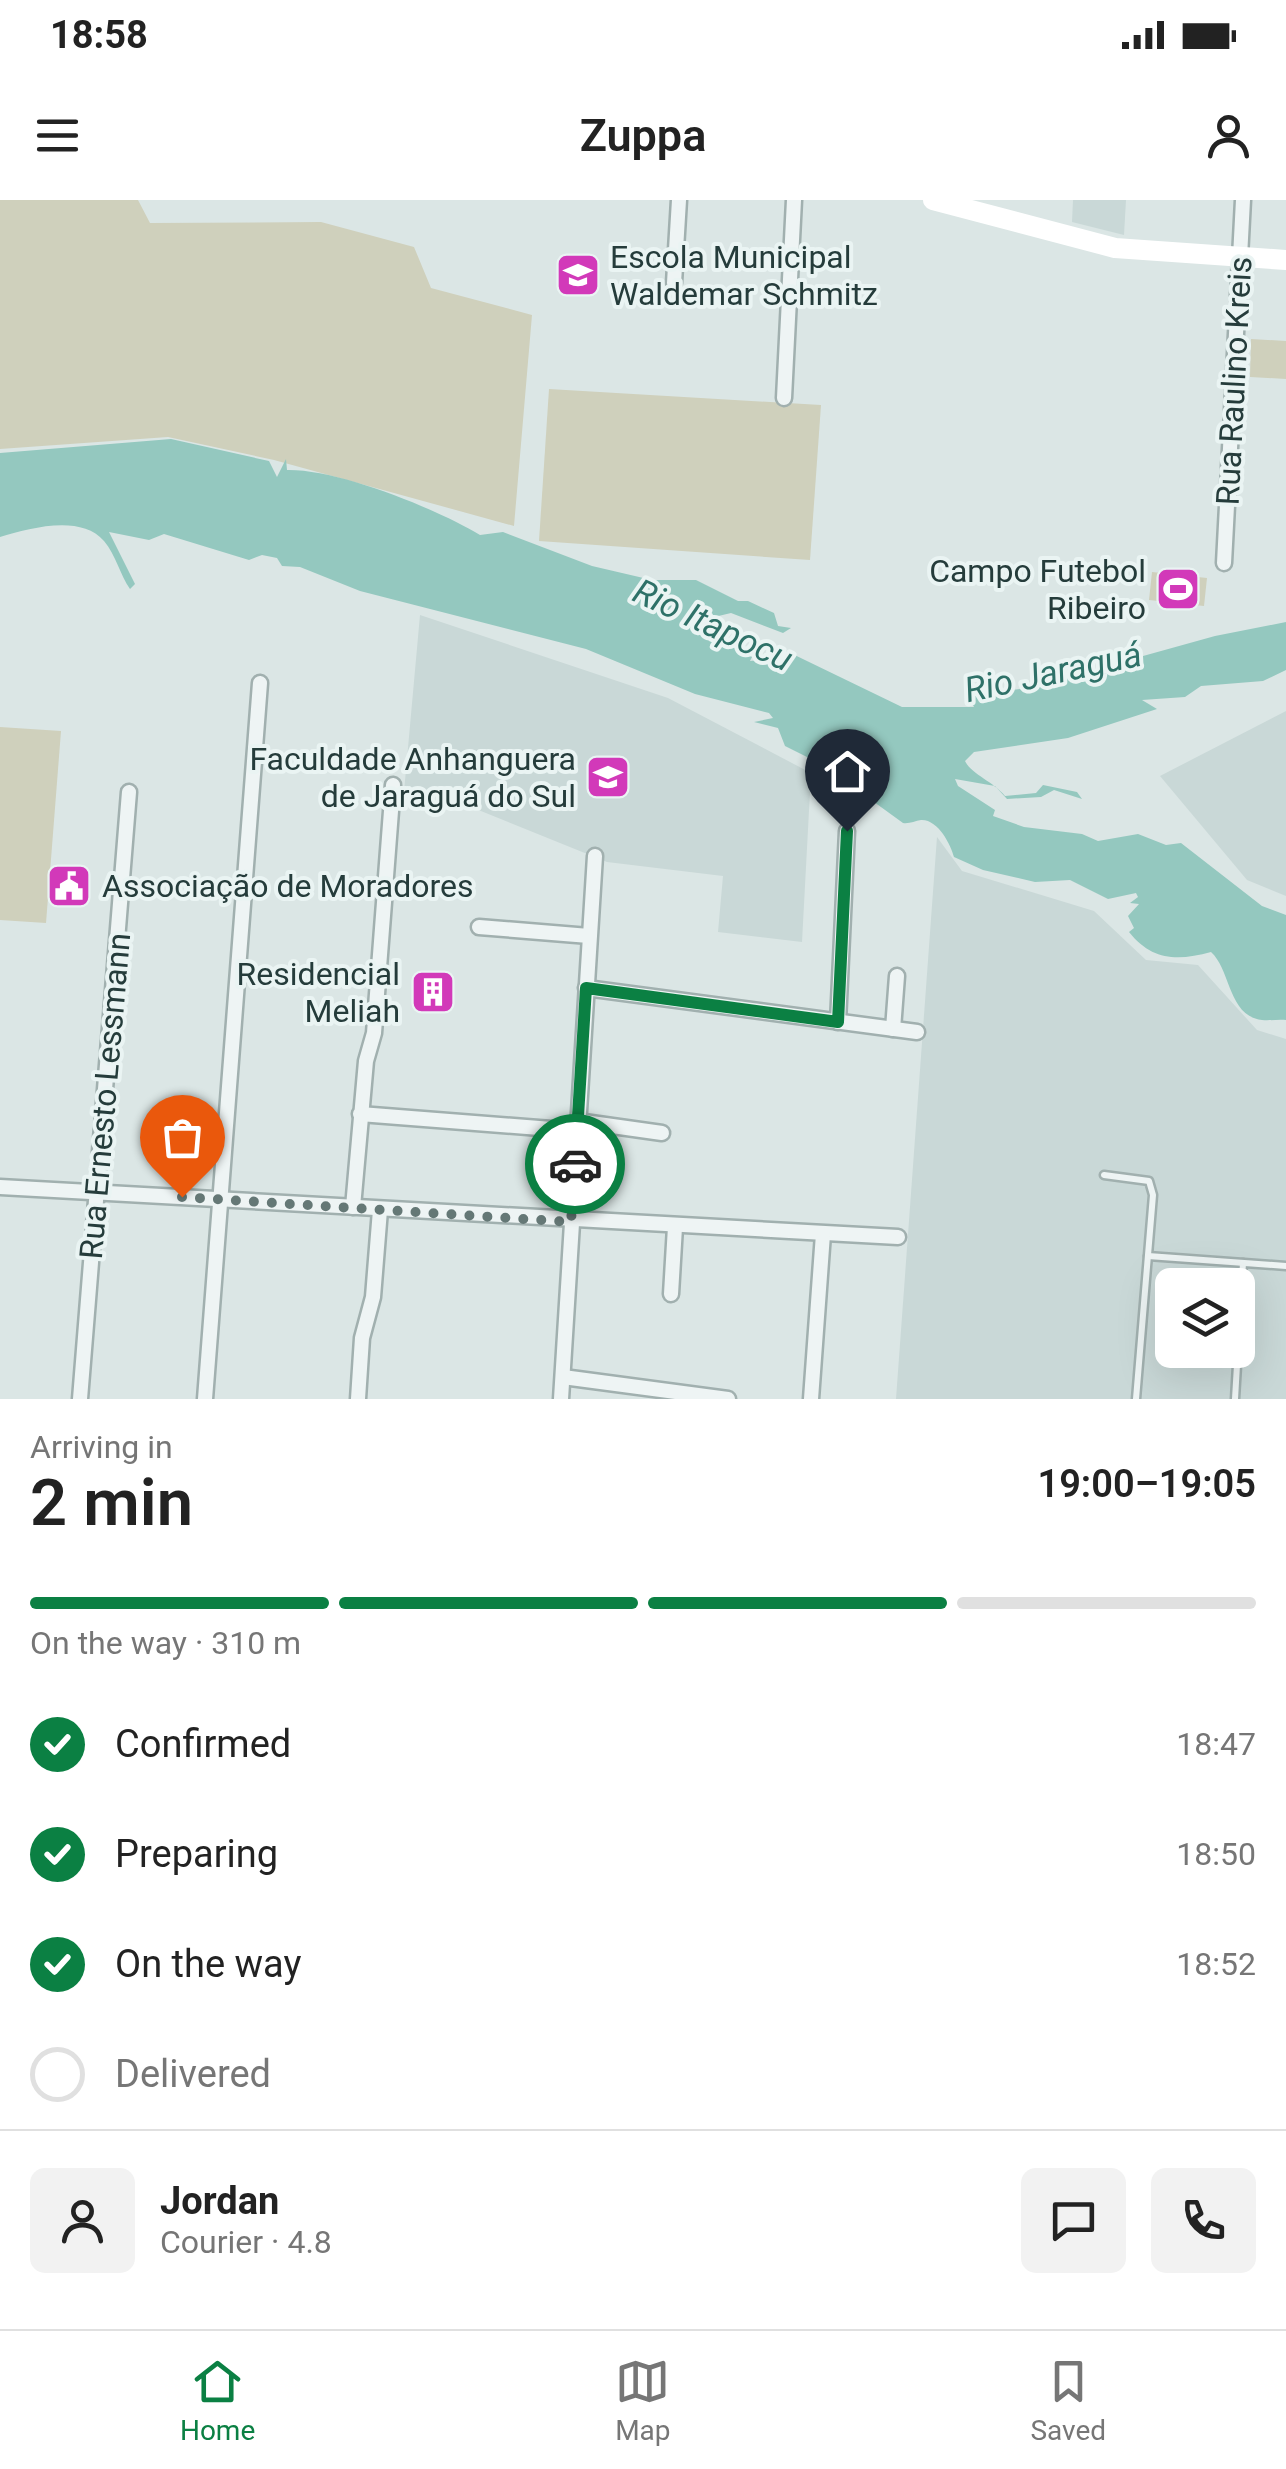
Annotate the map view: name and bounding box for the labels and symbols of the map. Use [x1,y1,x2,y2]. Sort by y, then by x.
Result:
place label: Escola Municipal Waldemar Schmitz [610,238,878,313]
school or university icon: Escola Municipal Waldemar Schmitz [555,252,601,298]
street label: Rua Raulino Kreis [1209,256,1259,506]
place label: Campo Futebol Ribeiro [929,552,1146,627]
sports icon: Campo Futebol Ribeiro [1155,566,1201,612]
water label: Rio Itapocu [627,571,799,680]
water label: Rio Jaraguá [961,634,1145,711]
pin [805,729,890,832]
place label: Faculdade Anhanguera de Jaraguá do Sul [249,740,576,815]
school or university icon: Faculdade Anhanguera de Jaraguá do Sul [585,754,631,800]
public building icon: Associação de Moradores [46,863,92,909]
place label: Associação de Moradores [102,867,474,905]
street label: Rua Ernesto Lessmann [72,931,138,1261]
place label: Residencial Meliah [237,955,400,1030]
building icon: Residencial Meliah [410,969,456,1015]
pin [140,1095,225,1198]
courier [525,1114,625,1214]

